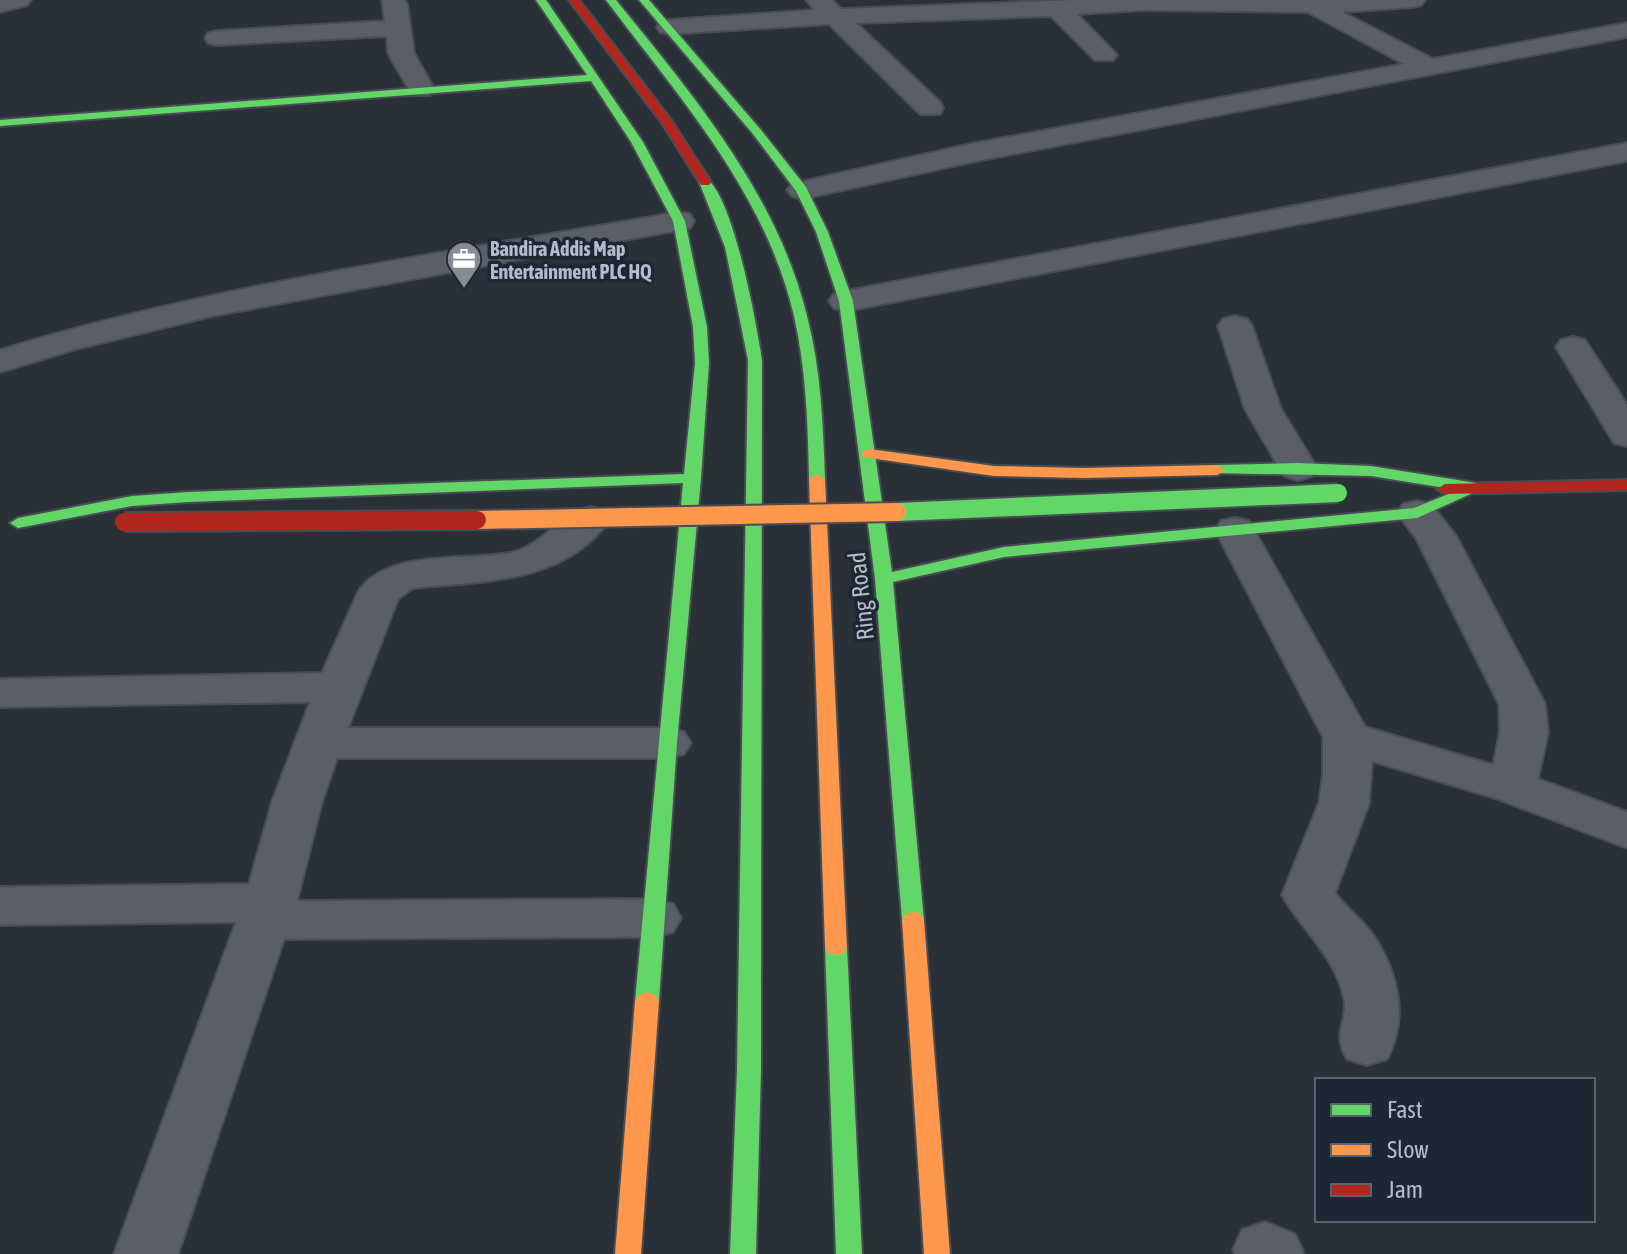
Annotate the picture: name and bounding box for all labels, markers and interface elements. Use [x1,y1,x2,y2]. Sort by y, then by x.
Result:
place label: Bandira Addis Map Entertainment PLC HQ [490,237,652,283]
office icon: Bandira Addis Map Entertainment PLC HQ [445,240,483,290]
street label: Ring Road [843,551,879,641]
legend [1315,1078,1595,1222]
text: Fast [1387,1096,1423,1123]
text: Slow [1387,1136,1429,1163]
text: Jam [1387,1176,1423,1203]

